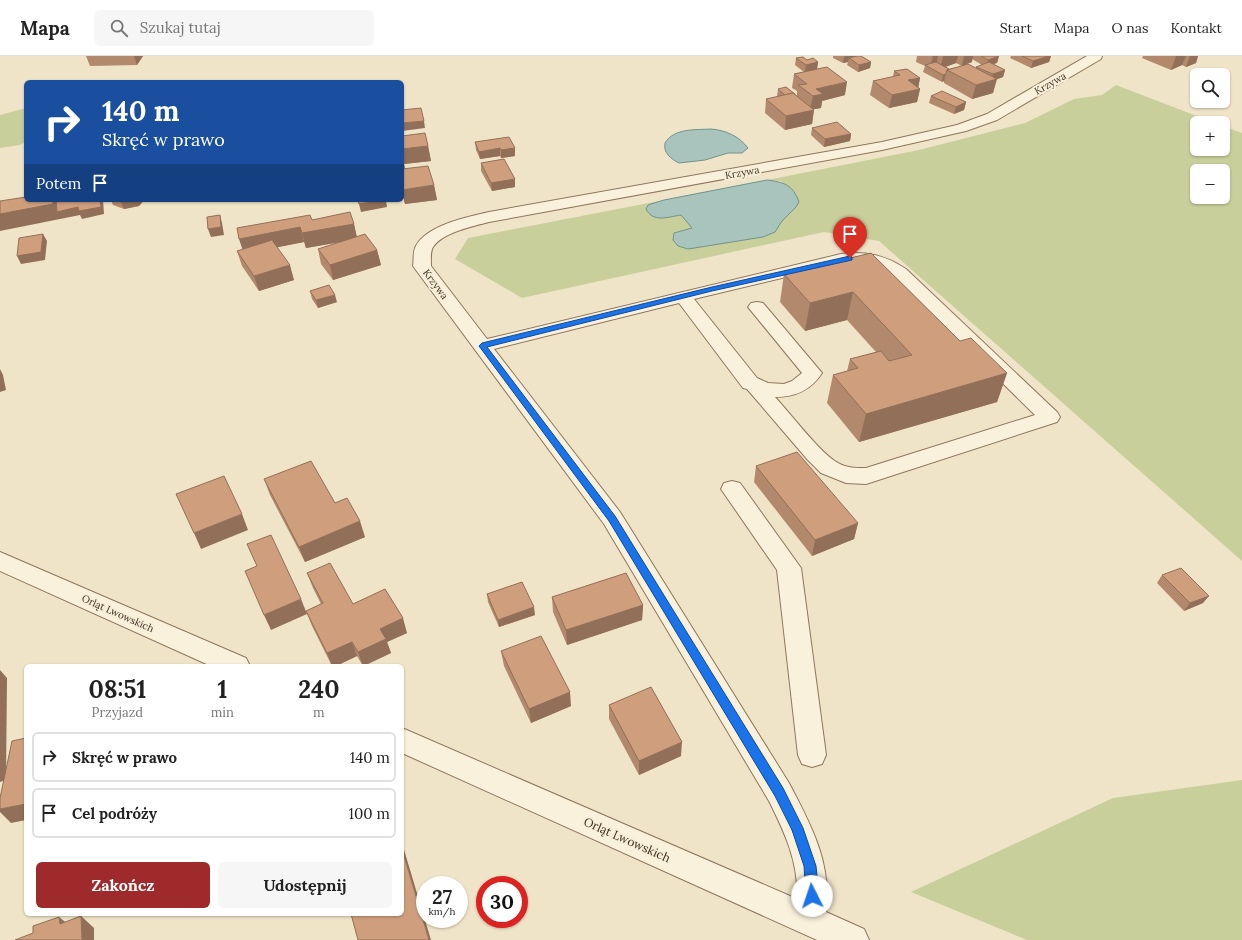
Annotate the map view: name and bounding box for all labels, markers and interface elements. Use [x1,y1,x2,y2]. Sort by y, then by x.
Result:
search box [94,10,374,46]
text: Mapa [20,16,70,40]
icon: search [108,17,130,39]
text: Szukaj tutaj [140,18,221,37]
text: Start [1000,19,1032,37]
text: Mapa [1054,19,1089,37]
text: O nas [1111,19,1149,37]
text: Kontakt [1171,19,1222,37]
map controls [1190,68,1230,204]
button: search [1190,68,1230,108]
street label: Krzywa [1032,69,1068,98]
text: 140 m [102,93,180,129]
icon: right [36,96,88,148]
button: + [1190,116,1230,156]
text: Skręć w prawo [102,128,225,151]
street label: Krzywa [724,163,760,182]
button: − [1190,164,1230,204]
icon: arrive [89,172,111,194]
text: Potem [36,174,81,193]
pin [833,217,867,258]
icon: arrive [839,223,861,245]
street label: Krzywa [420,267,451,302]
street label: Orląt Lwowskich [80,592,156,635]
text: 08:51 [88,674,146,705]
text: 1 [217,674,227,705]
text: 240 [298,674,340,705]
text: Przyjazd [92,704,143,721]
text: min [211,704,234,721]
text: m [313,704,325,721]
icon: right [38,746,60,768]
text: Skręć w prawo [72,748,177,767]
text: 140 m [350,748,390,767]
icon: arrive [38,802,60,824]
text: Cel podróży [72,804,157,823]
text: 100 m [349,804,390,823]
street label: Orląt Lwowskich [582,814,673,865]
button: Zakończ [36,862,210,908]
button: Udostępnij [218,862,392,908]
position arrow [791,875,833,917]
speed limit sign: 30 [476,876,528,928]
text: 27 [432,884,452,909]
text: km/h [428,905,456,918]

